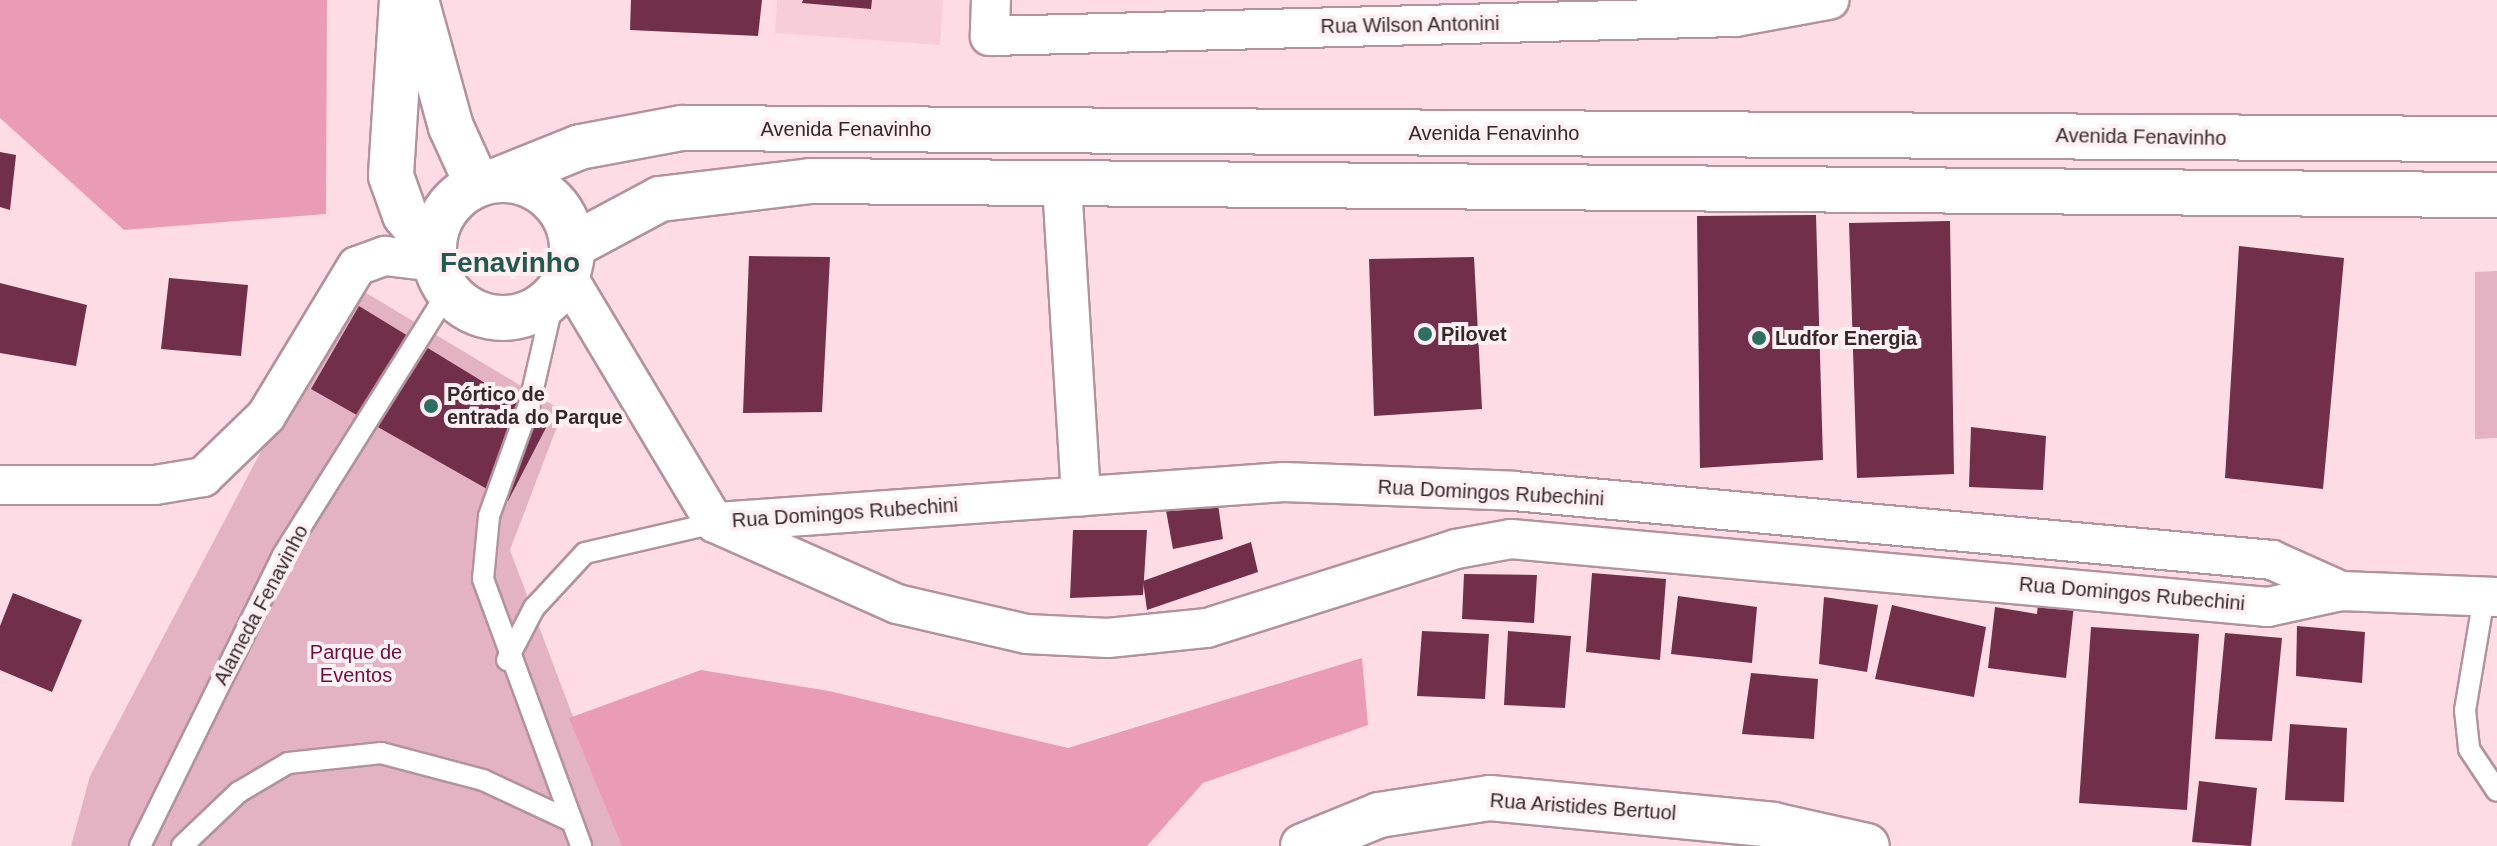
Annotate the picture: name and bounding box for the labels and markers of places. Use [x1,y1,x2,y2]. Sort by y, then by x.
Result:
place label: Pilovet [1441,322,1507,346]
marker: Pilovet [1416,325,1434,343]
place label: Ludfor Energia [1775,326,1917,350]
marker: Ludfor Energia [1750,329,1768,347]
place label: Pórtico de entrada do Parque [447,382,623,429]
marker: Pórtico de entrada do Parque [422,397,440,415]

